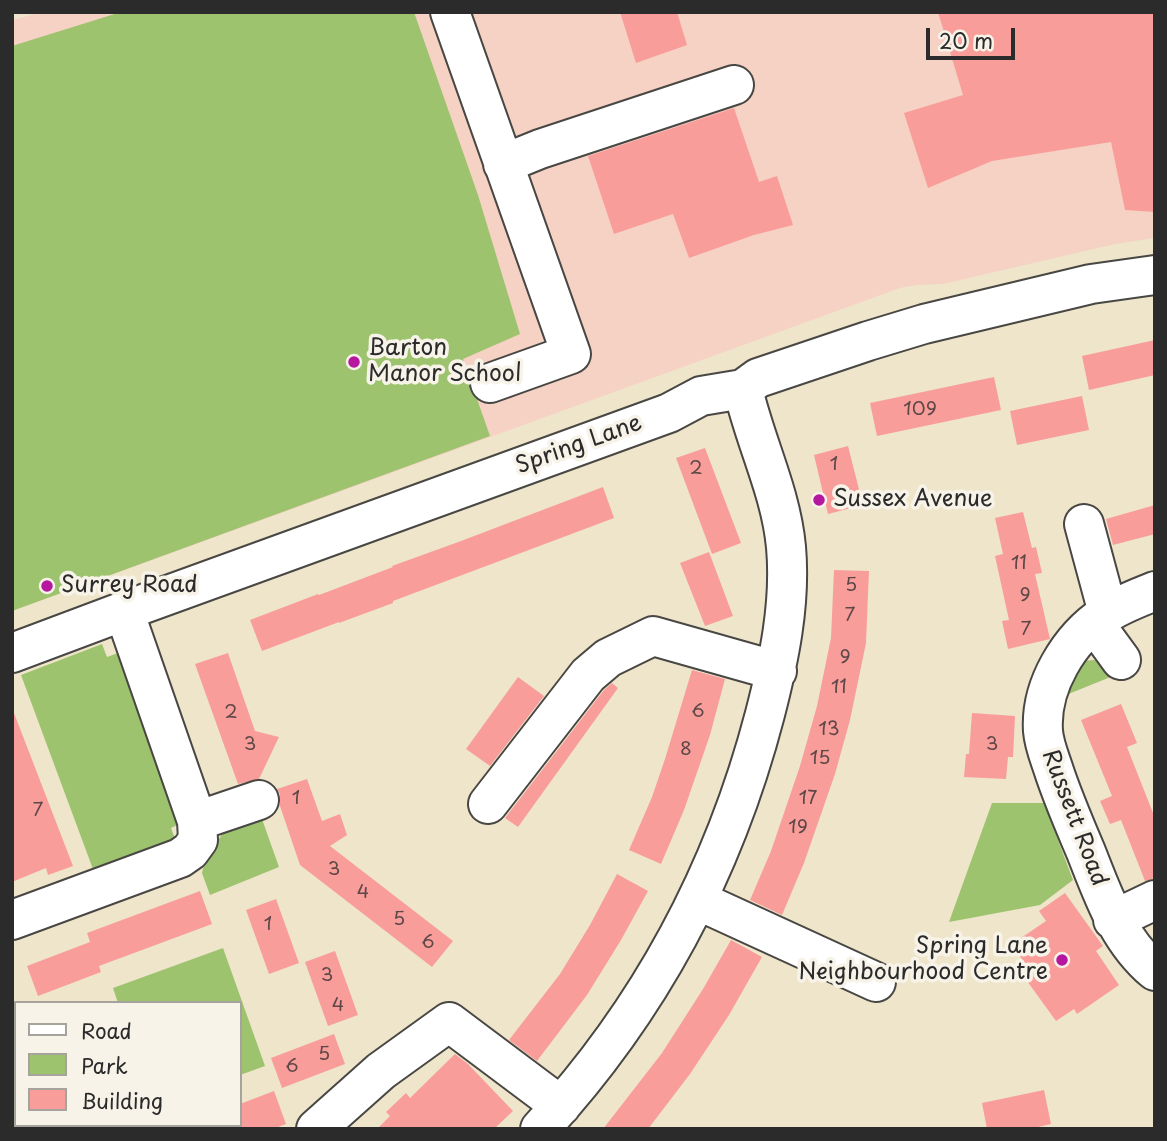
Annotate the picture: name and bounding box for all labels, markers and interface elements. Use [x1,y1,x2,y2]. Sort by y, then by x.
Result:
scale bar [929,14,1018,58]
text: 20 m [939,24,993,56]
place label: Barton Manor School [368,335,521,389]
marker: Barton Manor School [346,354,362,370]
house number: 109 [903,399,937,421]
street label: Spring Lane [512,409,646,481]
house number: 1 [830,454,838,476]
house number: 2 [689,458,703,480]
place label: Sussex Avenue [833,486,993,514]
marker: Sussex Avenue [811,492,827,508]
house number: 11 [1011,553,1027,575]
place label: Surrey Road [61,572,198,600]
house number: 5 [845,575,857,597]
marker: Surrey Road [39,578,55,594]
house number: 9 [1019,585,1031,607]
house number: 7 [845,605,855,627]
house number: 7 [1021,619,1031,641]
house number: 9 [839,647,851,669]
house number: 11 [831,677,847,699]
house number: 6 [691,701,705,723]
house number: 2 [224,702,238,724]
house number: 13 [818,719,840,741]
house number: 3 [244,734,256,756]
house number: 3 [986,734,998,756]
house number: 8 [680,739,692,761]
street label: Russett Road [1035,746,1113,890]
house number: 15 [810,748,830,770]
house number: 1 [292,788,300,810]
house number: 17 [799,788,817,810]
house number: 7 [33,800,43,822]
house number: 19 [788,817,808,839]
house number: 3 [328,859,340,881]
house number: 4 [357,882,369,904]
house number: 5 [393,909,405,931]
house number: 1 [264,914,272,936]
house number: 6 [421,932,435,954]
place label: Spring Lane Neighbourhood Centre [798,933,1048,987]
marker: Spring Lane Neighbourhood Centre [1054,952,1070,968]
house number: 3 [321,965,333,987]
house number: 4 [332,995,344,1017]
legend [14,1001,242,1127]
text: Road [81,1014,132,1046]
house number: 5 [318,1044,330,1066]
text: Park [81,1049,128,1081]
house number: 6 [285,1056,299,1078]
text: Building [81,1084,163,1116]

